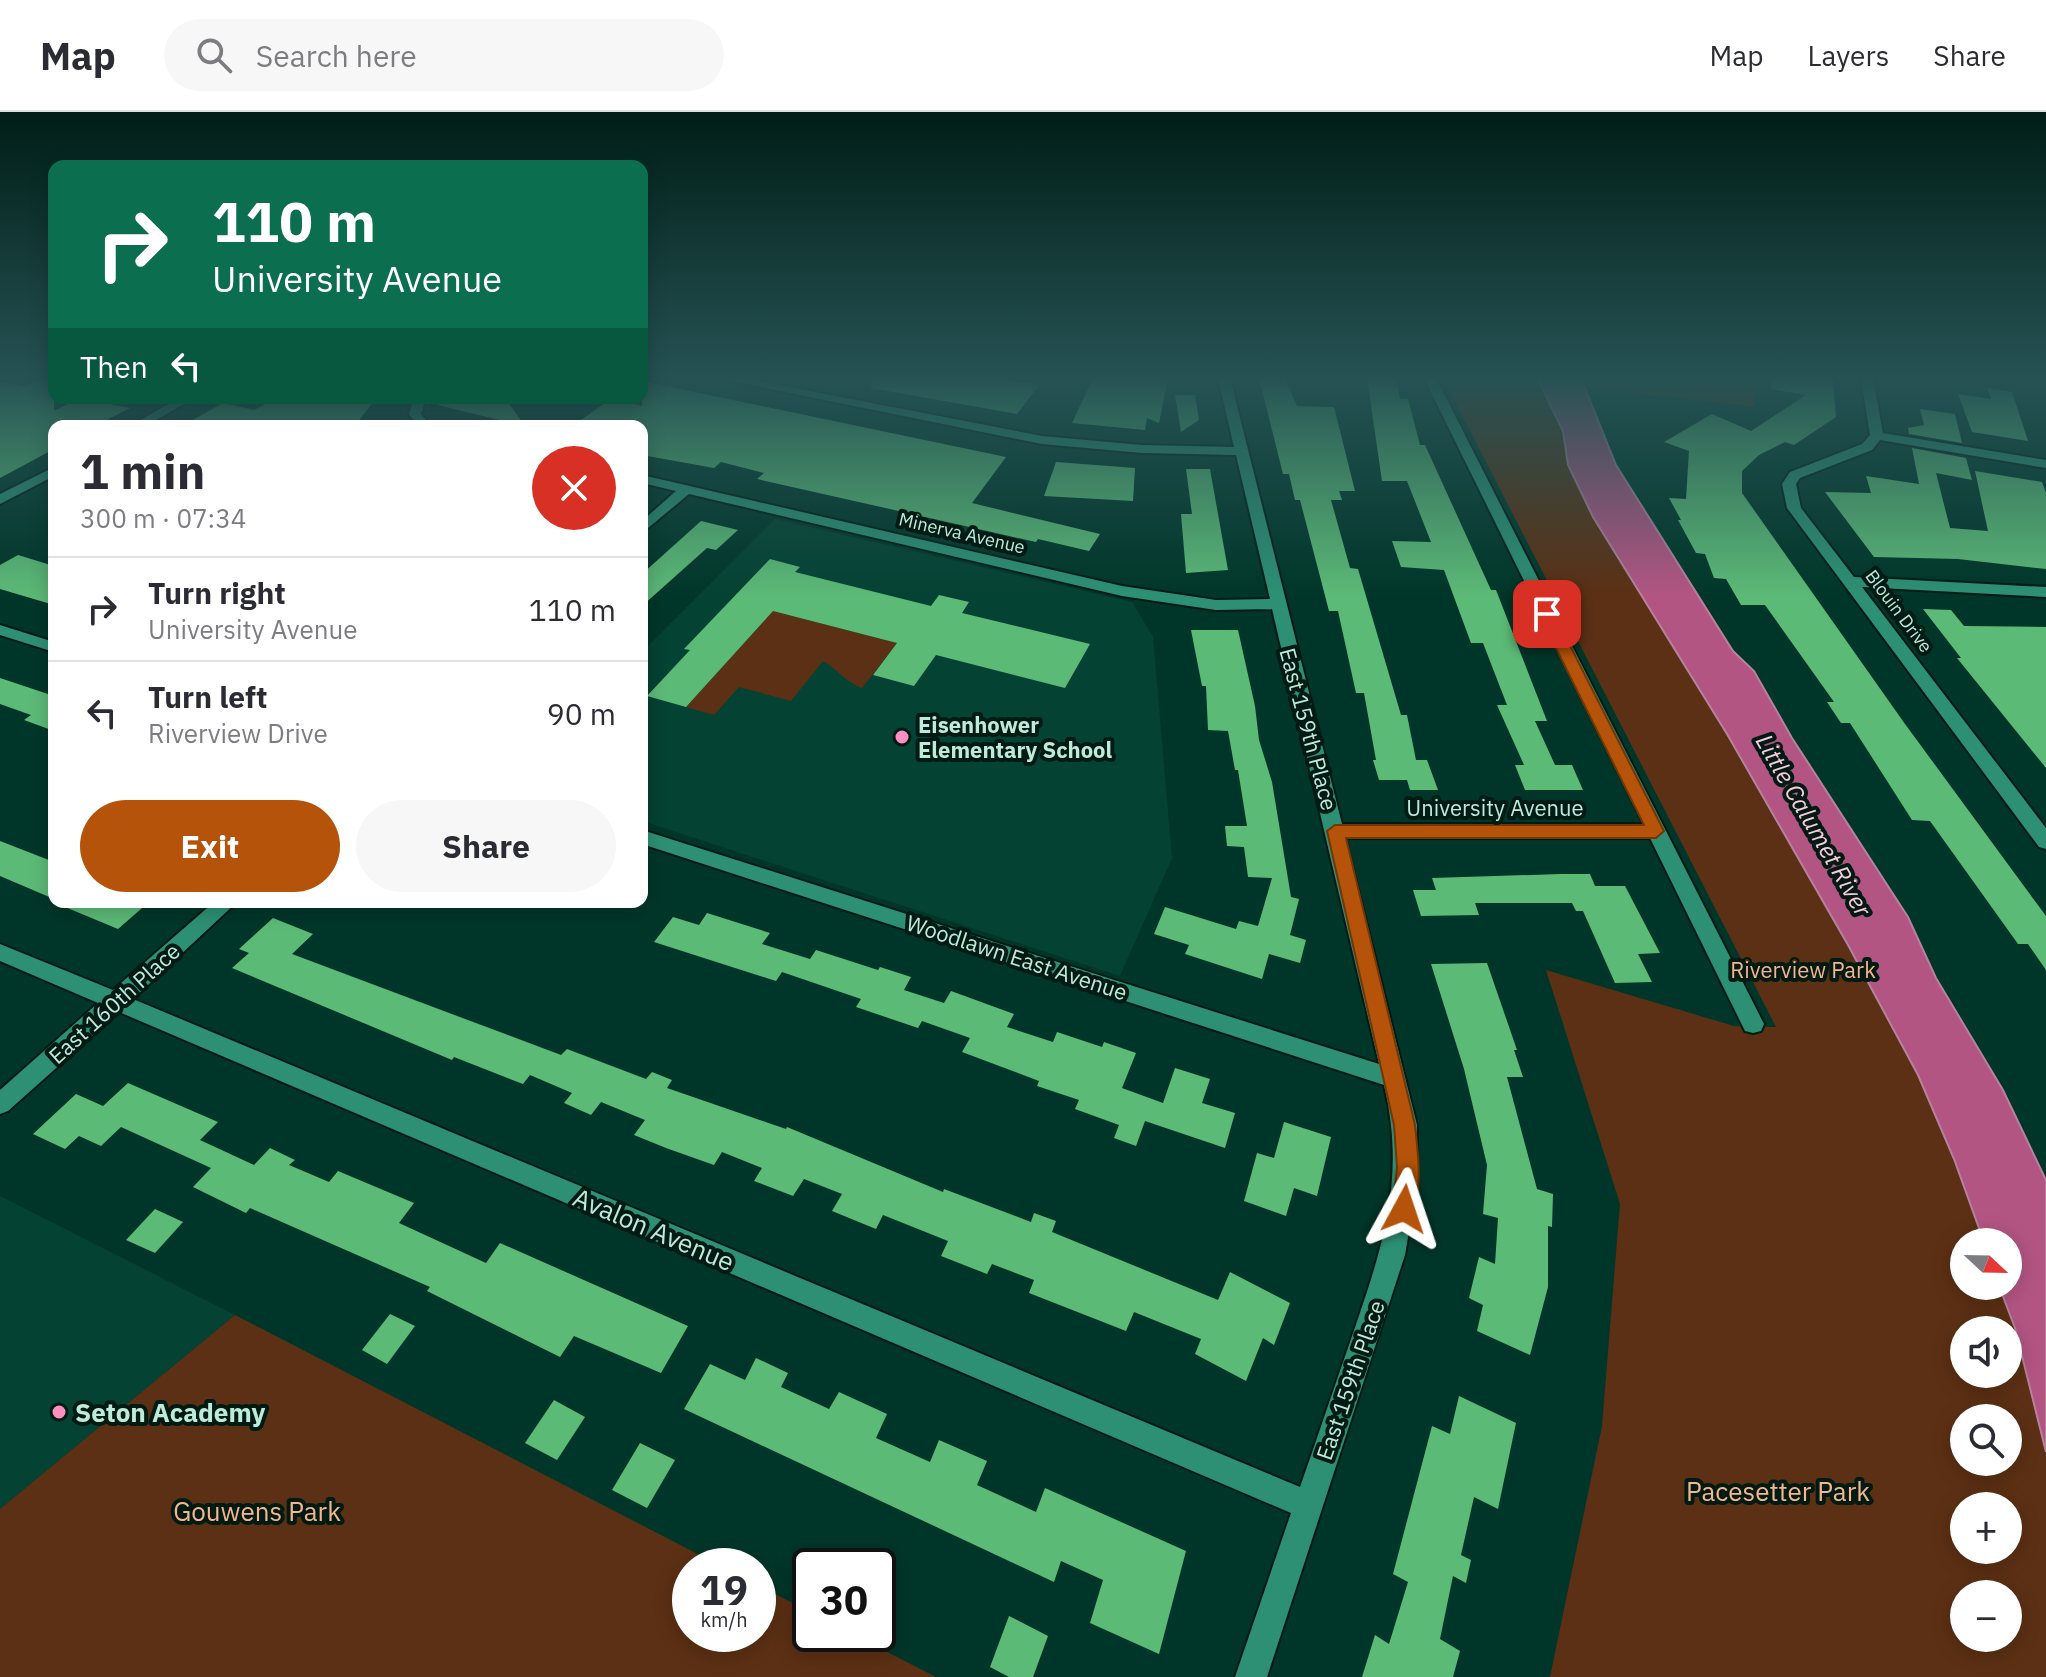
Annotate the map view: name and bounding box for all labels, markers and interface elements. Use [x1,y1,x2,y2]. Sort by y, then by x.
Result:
search box [164,19,724,91]
text: Map [40,31,116,80]
icon: search [192,33,236,77]
text: Search here [256,36,417,75]
text: Map [1709,37,1763,74]
text: Layers [1807,37,1889,74]
text: Share [1933,37,2006,74]
text: 110 m [212,185,376,257]
icon: right [80,192,184,296]
text: University Avenue [212,255,502,302]
icon: left [164,344,208,388]
text: Then [80,347,148,386]
text: 1 min [80,440,205,502]
button: close [532,446,616,530]
text: 300 m · 07:34 [80,501,246,535]
street label: Minerva Avenue [897,507,1027,559]
street label: Blouin Drive [1860,565,1938,657]
text: Turn right [148,573,286,612]
pin [1513,580,1581,648]
icon: right [80,587,124,631]
text: 110 m [529,590,616,629]
icon: arrive [1525,592,1569,636]
text: University Avenue [148,612,358,646]
street label: East 159th Place [1273,645,1345,813]
text: Turn left [148,677,267,716]
icon: left [80,691,124,735]
text: 90 m [547,694,616,733]
place label: Eisenhower Elementary School [918,710,1112,764]
text: Riverview Drive [148,716,328,750]
marker: Eisenhower Elementary School [893,728,911,746]
water label: Little Calumet River [1749,728,1880,923]
street label: University Avenue [1406,793,1584,822]
button: Exit [80,800,340,892]
button: Share [356,800,616,892]
street label: Woodlawn East Avenue [903,908,1131,1006]
street label: East 160th Place [42,936,186,1070]
park label: Riverview Park [1730,955,1876,984]
position arrow [1362,1167,1446,1251]
street label: Avalon Avenue [568,1180,740,1278]
north arrow [1950,1228,2022,1300]
map controls [1950,1228,2022,1652]
street label: East 159th Place [1309,1296,1391,1464]
button: sound [1950,1316,2022,1388]
place label: Seton Academy [75,1395,265,1429]
marker: Seton Academy [50,1403,68,1421]
button: search [1950,1404,2022,1476]
park label: Pacesetter Park [1686,1474,1870,1508]
button: + [1950,1492,2022,1564]
park label: Gouwens Park [173,1494,341,1528]
speed limit sign: 30 [792,1548,896,1652]
text: 19 [700,1564,748,1616]
button: − [1950,1580,2022,1652]
text: km/h [700,1606,748,1633]

